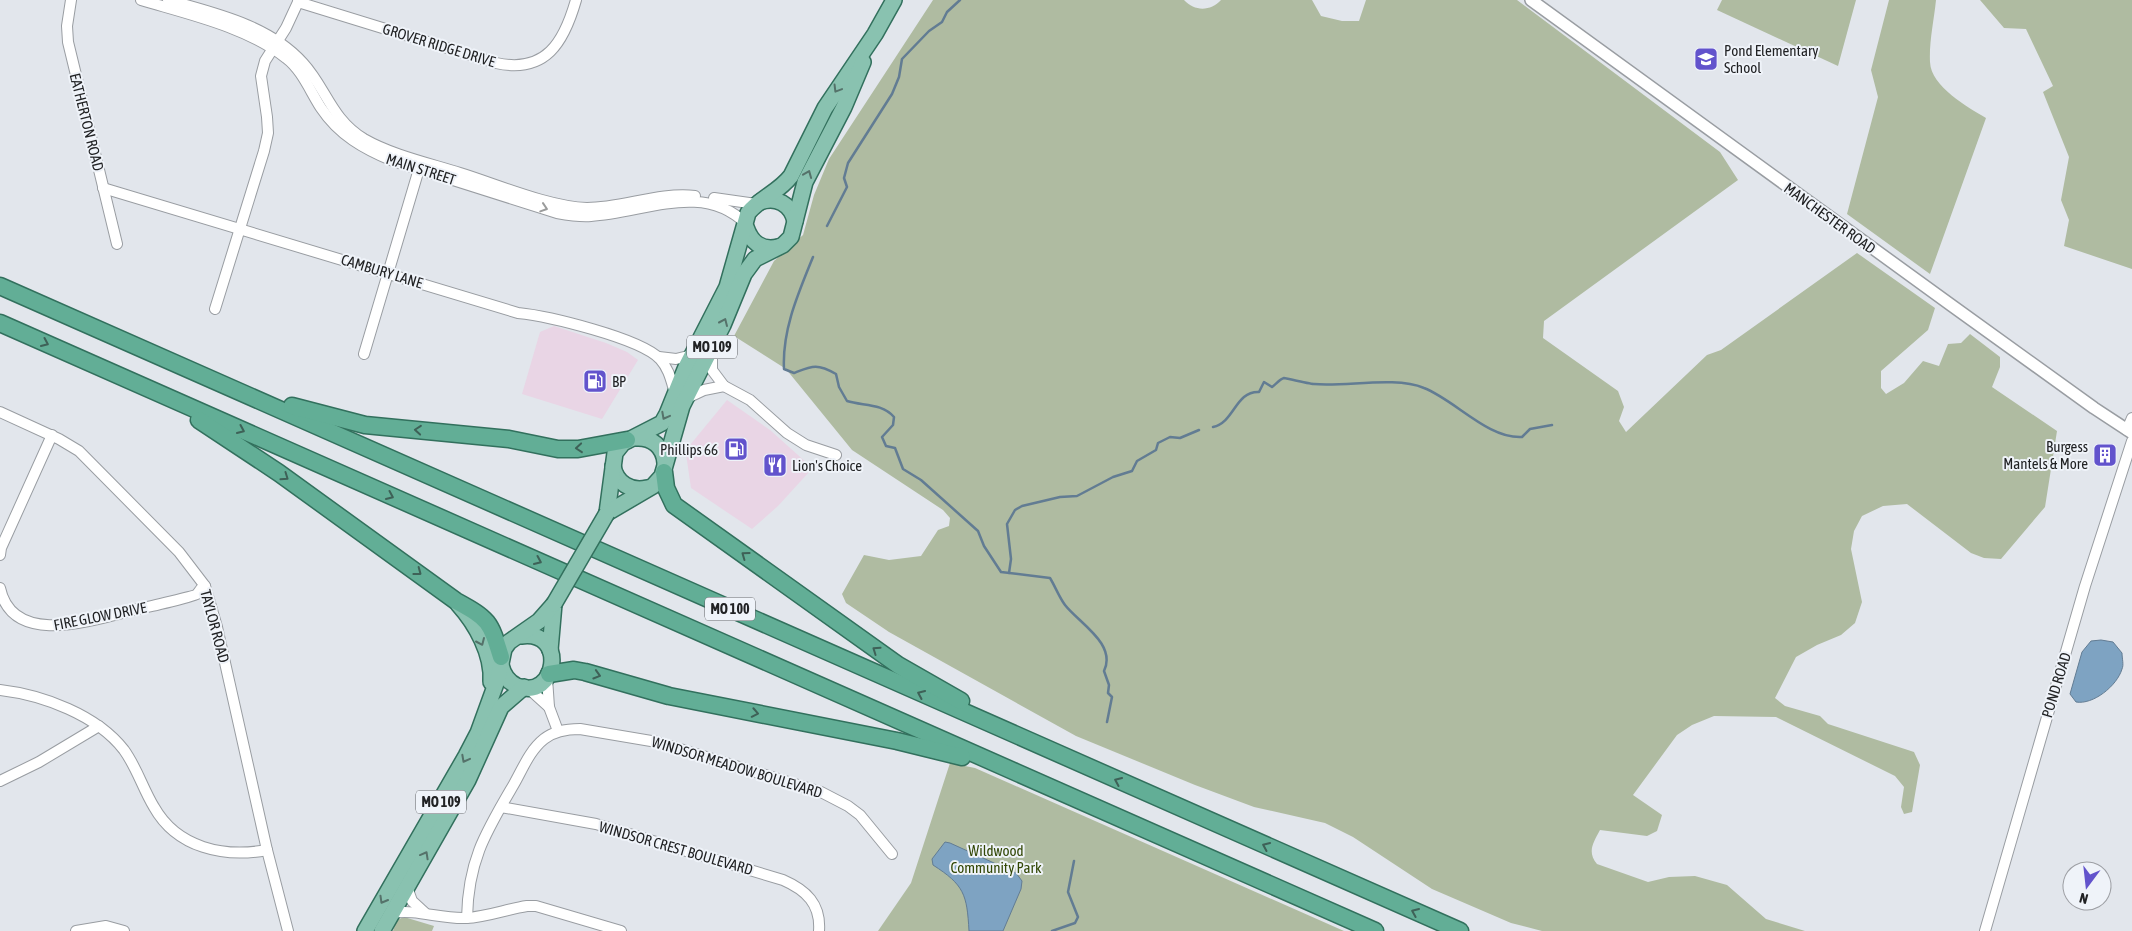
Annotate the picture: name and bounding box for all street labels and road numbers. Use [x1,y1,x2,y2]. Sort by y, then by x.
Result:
street label: GROVER RIDGE DRIVE [381,20,498,70]
street label: EATHERTON ROAD [67,71,107,173]
street label: MAIN STREET [384,150,458,188]
street label: MANCHESTER ROAD [1781,179,1879,257]
street label: CAMBURY LANE [339,251,426,292]
road number: MO 109 [687,336,737,358]
street label: TAYLOR ROAD [197,588,233,664]
road number: MO 100 [705,598,755,620]
street label: FIRE GLOW DRIVE [52,599,148,633]
street label: POND ROAD [2038,650,2074,720]
street label: WINDSOR MEADOW BOULEVARD [650,733,824,801]
road number: MO 109 [416,790,466,814]
street label: WINDSOR CREST BOULEVARD [597,818,755,878]

